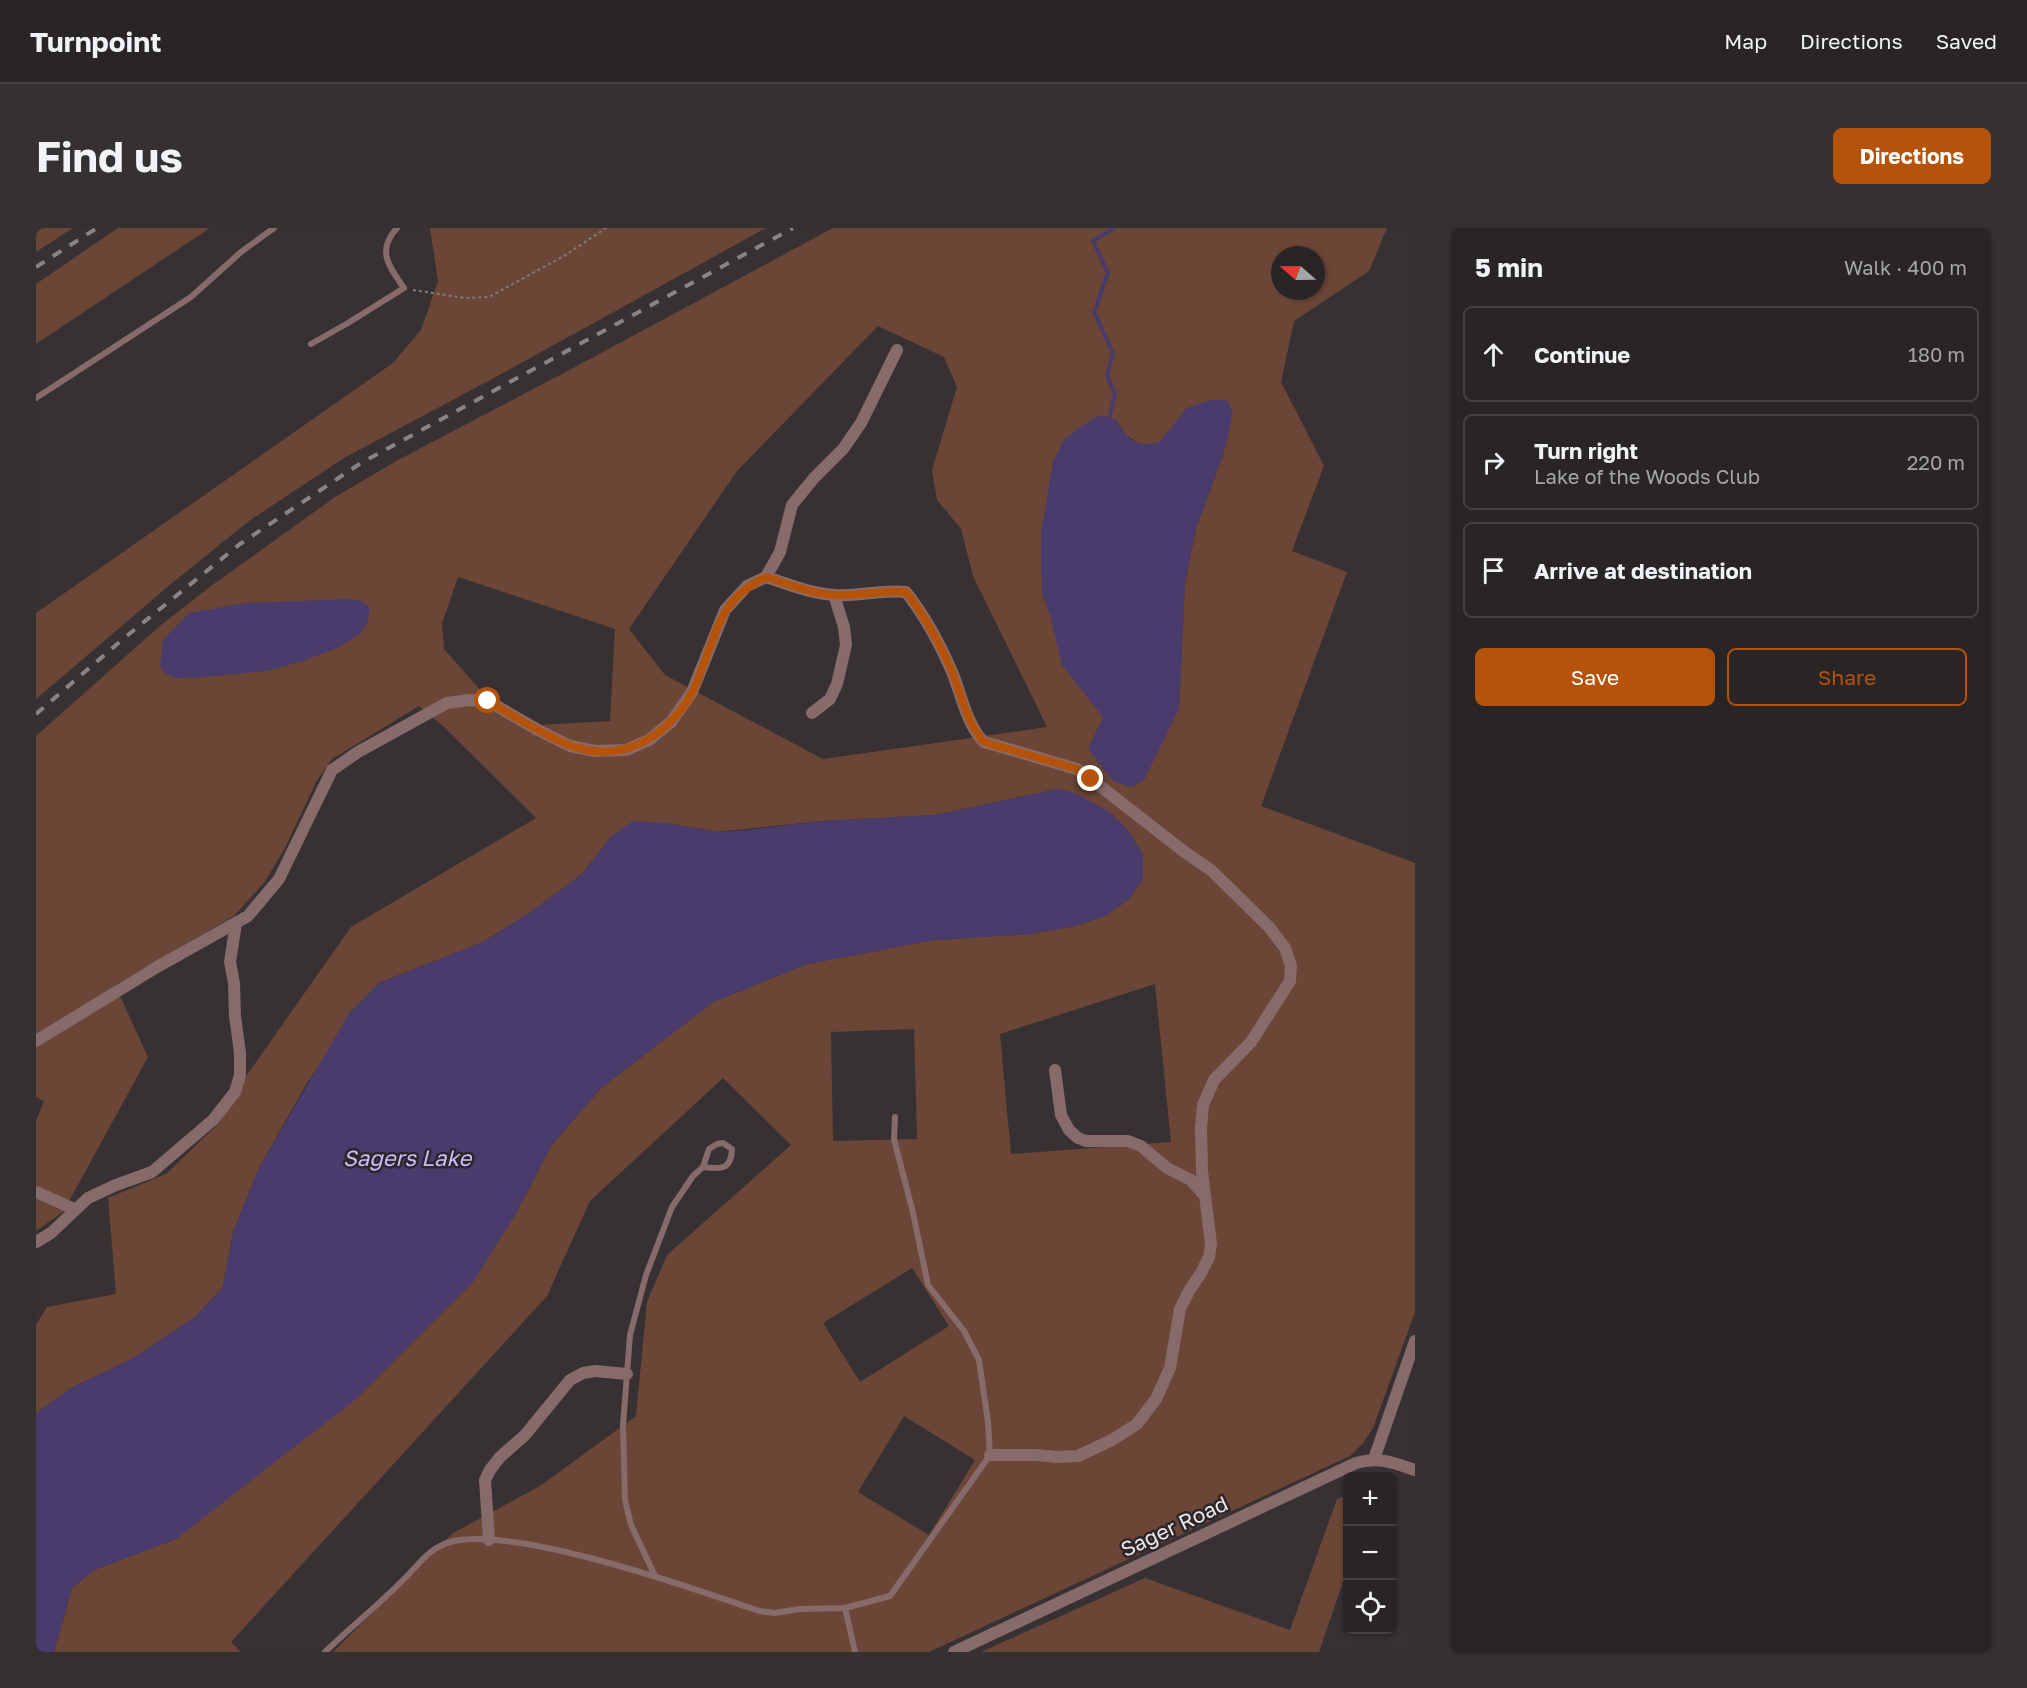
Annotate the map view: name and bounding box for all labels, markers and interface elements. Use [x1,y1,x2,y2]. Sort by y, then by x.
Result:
text: Turnpoint [30,25,161,58]
text: Map [1724,28,1767,54]
text: Directions [1800,28,1903,54]
text: Saved [1936,28,1997,54]
button: Directions [1833,128,1991,184]
text: Find us [36,131,183,181]
north arrow [1271,246,1325,300]
text: 5 min [1475,252,1543,283]
text: Walk · 400 m [1844,255,1967,279]
icon: ahead [1477,338,1510,371]
text: Continue [1534,341,1630,368]
text: 180 m [1908,342,1965,366]
text: Turn right [1534,437,1638,464]
icon: right [1477,446,1510,479]
text: 220 m [1907,450,1965,474]
text: Lake of the Woods Club [1534,464,1760,488]
icon: arrive [1477,554,1510,587]
text: Arrive at destination [1534,557,1752,584]
button: Save [1475,648,1715,706]
button: Share [1727,648,1967,706]
route start [474,687,500,713]
route end [1077,765,1103,791]
water label: Sagers Lake [343,1144,473,1171]
map controls [1343,1472,1397,1634]
button: + [1343,1472,1397,1526]
street label: Sager Road [1116,1490,1232,1562]
button: − [1343,1526,1397,1580]
button: locate [1343,1580,1397,1634]

